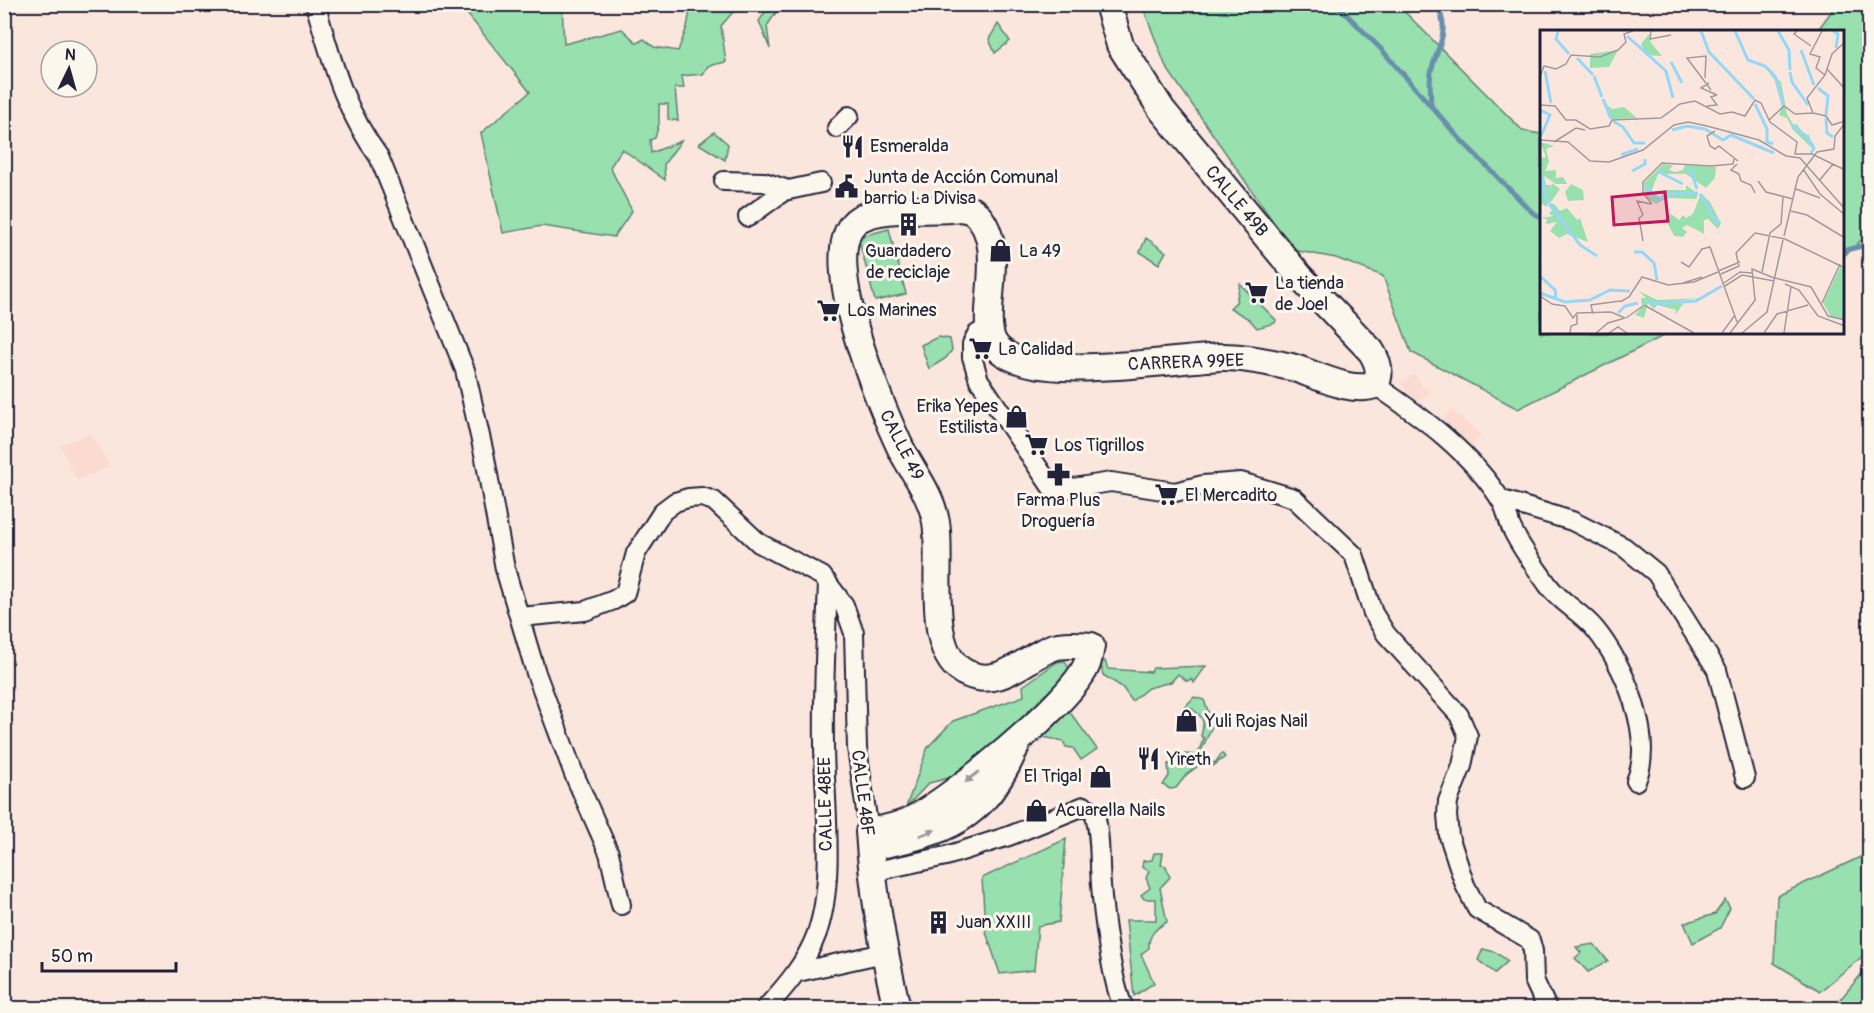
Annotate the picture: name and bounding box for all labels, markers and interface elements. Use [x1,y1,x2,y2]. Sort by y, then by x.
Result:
inset map [1540,30,1844,334]
north arrow [39,39,99,99]
text: N [64,45,77,66]
restaurant icon: Esmeralda [839,133,865,159]
place label: Esmeralda [870,135,949,158]
street label: CALLE 49B [1200,161,1273,242]
place label: Junta de Acción Comunal barrio La Divisa [864,166,1058,210]
public building icon: Junta de Acción Comunal barrio La Divisa [833,174,859,200]
building icon: Guardadero de reciclaje [895,212,921,238]
shop icon: La 49 [988,238,1014,264]
place label: Guardadero de reciclaje [865,240,951,284]
place label: La 49 [1019,240,1061,263]
place label: La tienda de Joel [1275,272,1344,316]
supermarket icon: La tienda de Joel [1244,280,1270,306]
supermarket icon: Los Marines [816,297,842,323]
place label: Los Marines [847,299,937,322]
supermarket icon: La Calidad [967,336,993,362]
place label: La Calidad [998,338,1073,361]
street label: CARRERA 99EE [1128,349,1245,376]
place label: Erika Yepes Estilista [916,395,998,439]
shop icon: Erika Yepes Estilista [1003,403,1029,429]
street label: CALLE 49 [874,406,929,484]
supermarket icon: Los Tigrillos [1023,432,1049,458]
place label: Los Tigrillos [1054,434,1144,457]
pharmacy icon: Farma Plus Droguería [1045,461,1071,487]
supermarket icon: El Mercadito [1154,482,1180,508]
place label: El Mercadito [1185,484,1278,507]
place label: Farma Plus Droguería [1016,489,1100,533]
shop icon: Yuli Rojas Nail [1174,708,1200,734]
place label: Yuli Rojas Nail [1204,710,1308,733]
restaurant icon: Yireth [1136,746,1162,772]
place label: Yireth [1166,748,1211,771]
street label: CALLE 48F [846,749,879,838]
street label: CALLE 48EE [813,757,838,851]
shop icon: El Trigal [1087,763,1113,789]
place label: El Trigal [1024,765,1082,788]
one-way arrow [964,770,980,783]
shop icon: Acuarella Nails [1024,797,1050,823]
place label: Acuarella Nails [1055,799,1165,822]
one-way arrow [918,827,936,837]
building icon: Juan XXIII [925,909,951,935]
place label: Juan XXIII [956,911,1031,934]
scale bar [42,935,176,973]
text: 50 m [51,945,93,968]

